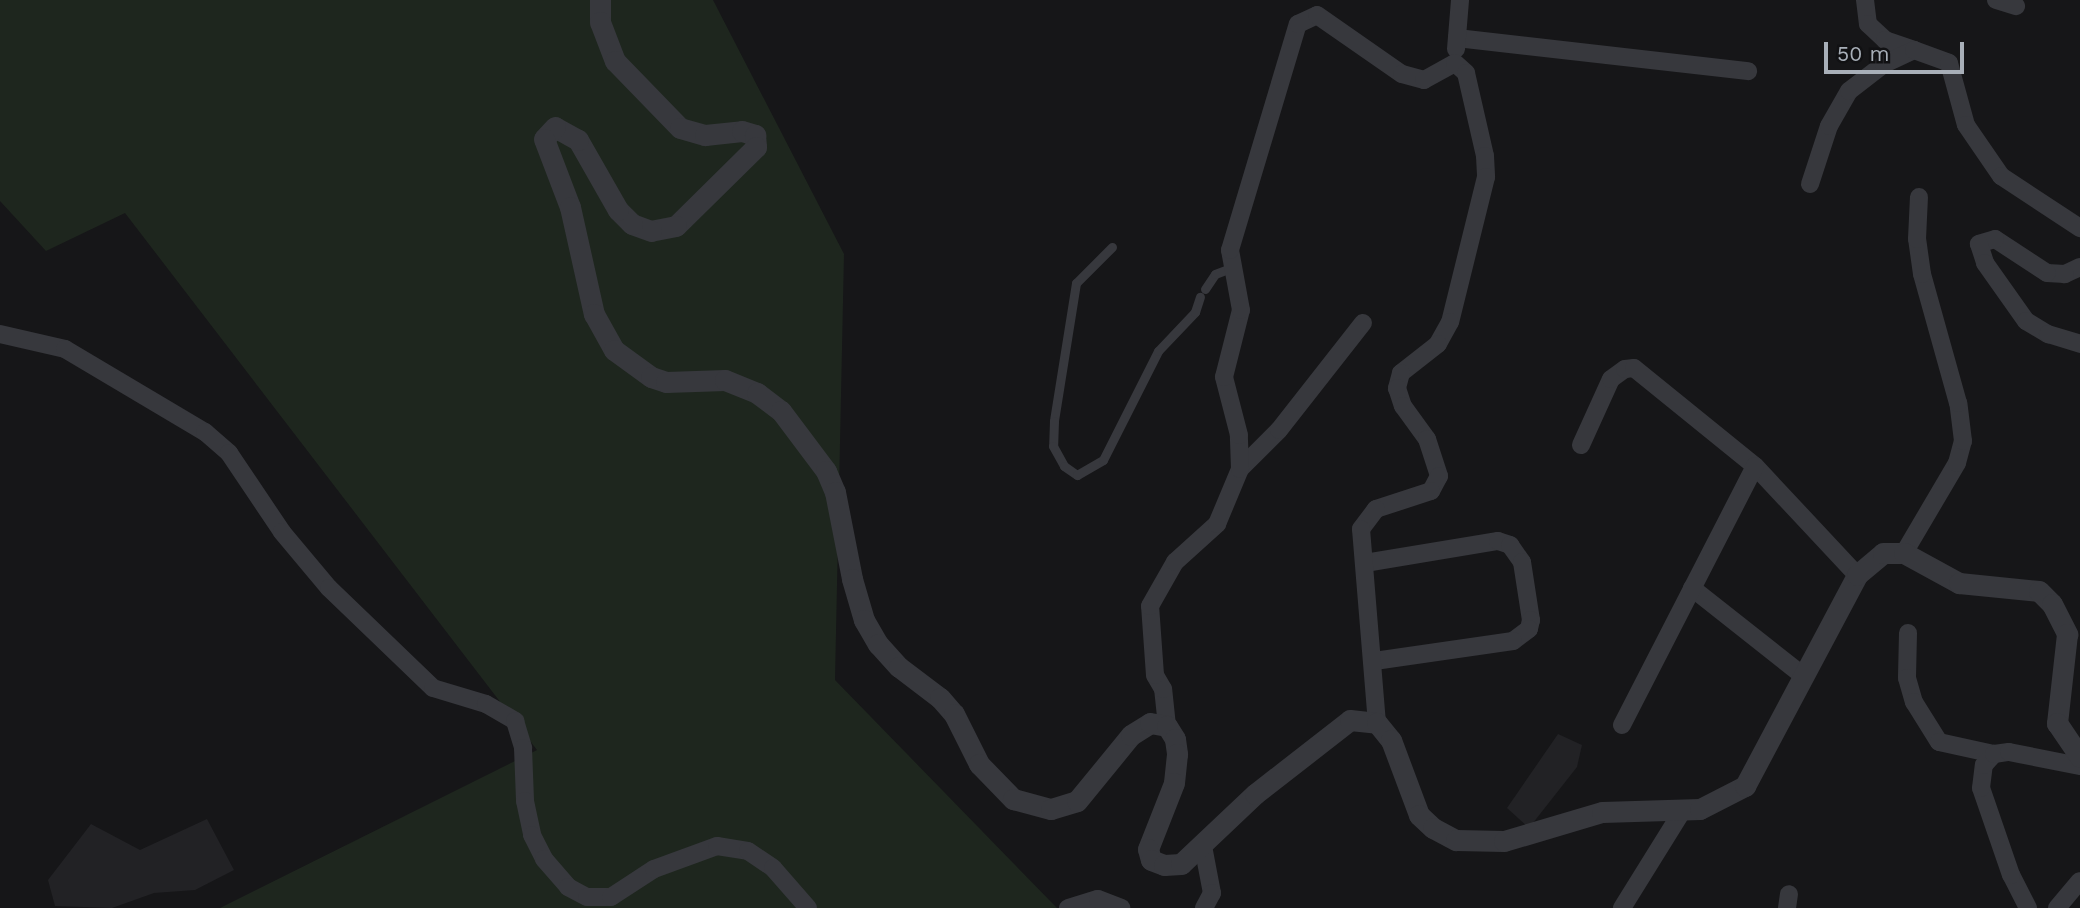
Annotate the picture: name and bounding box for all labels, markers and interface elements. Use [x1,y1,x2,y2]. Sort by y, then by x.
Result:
scale bar [1828,28,1968,72]
text: 50 m [1837,41,1889,66]

